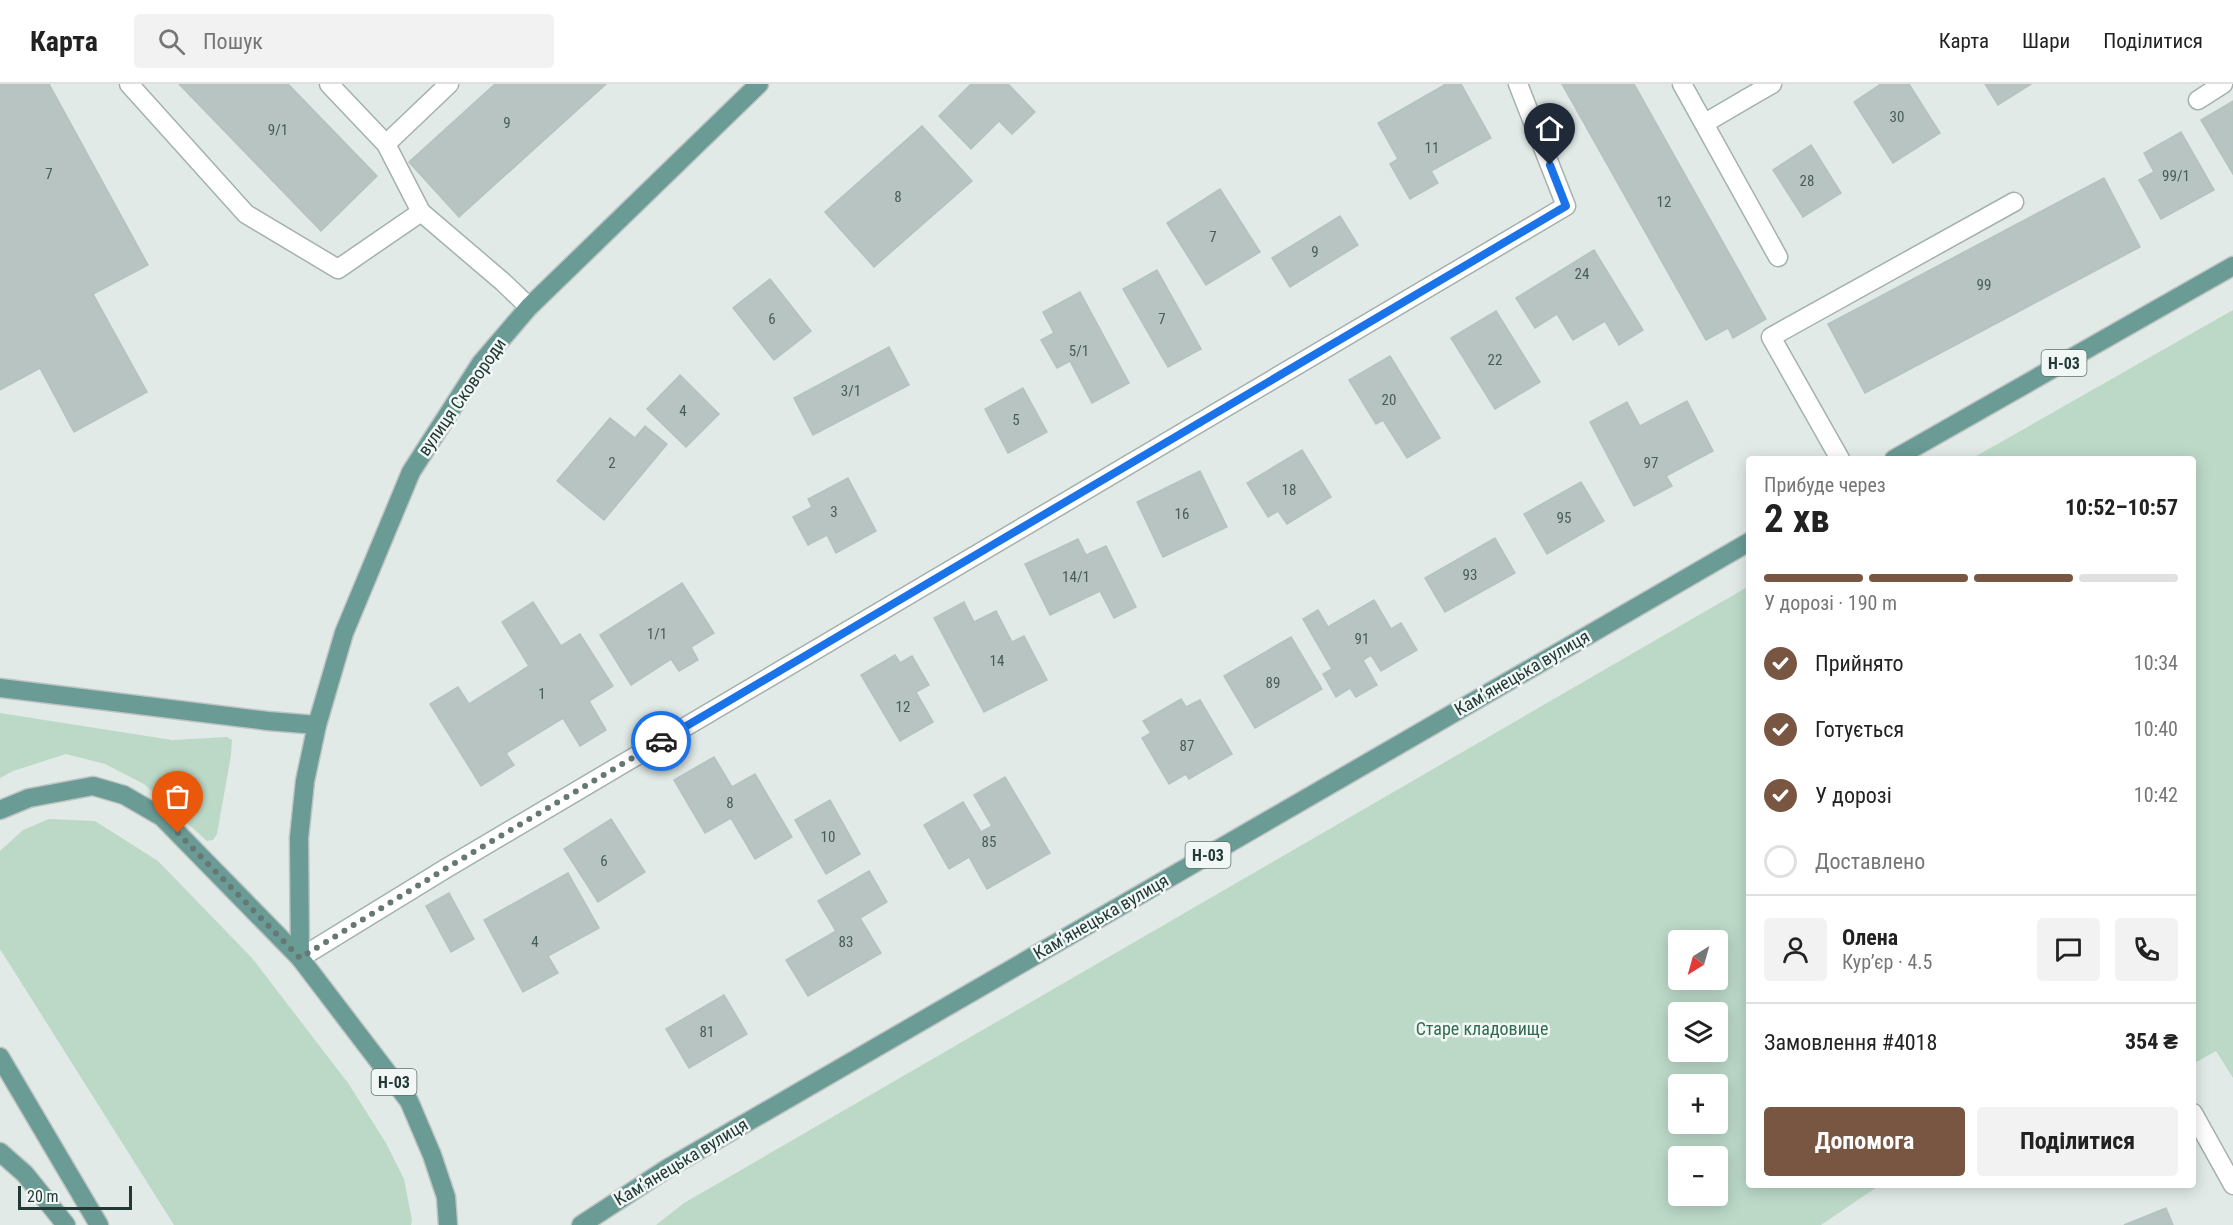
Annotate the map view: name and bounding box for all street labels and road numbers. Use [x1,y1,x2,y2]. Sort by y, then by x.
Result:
street label: вулиця Сковороди [413,334,510,460]
road number: Н-03 [2042,350,2086,376]
street label: Камʼянецька вулиця [1451,625,1593,720]
road number: Н-03 [1186,842,1230,868]
street label: Камʼянецька вулиця [1030,869,1172,964]
road number: Н-03 [372,1069,416,1095]
street label: Камʼянецька вулиця [610,1113,751,1210]

